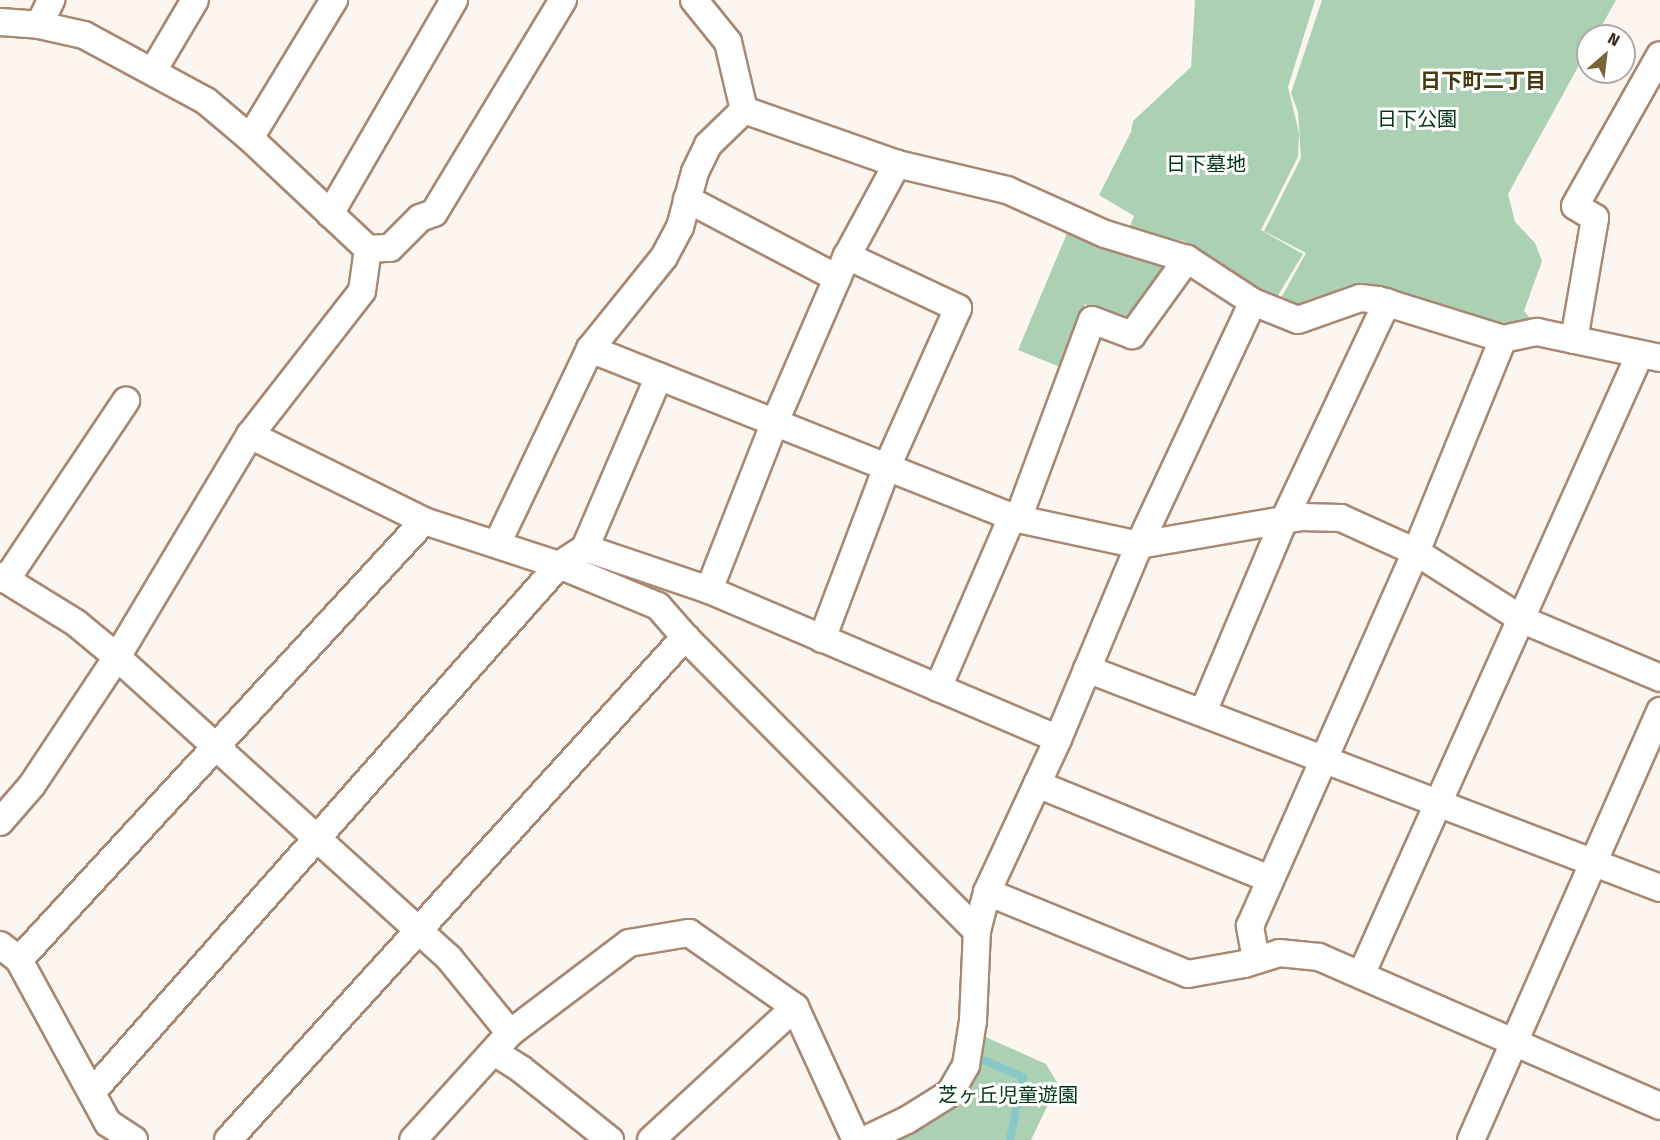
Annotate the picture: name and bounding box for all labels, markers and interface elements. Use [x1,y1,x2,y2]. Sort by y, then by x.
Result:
north arrow [1576,24,1636,84]
text: N [1605,29,1623,50]
district label: 日下町二丁目 [1420,68,1546,94]
park label: 日下公園 [1377,107,1457,131]
park label: 日下墓地 [1166,152,1246,176]
park label: 芝ヶ丘児童遊園 [938,1083,1078,1107]

